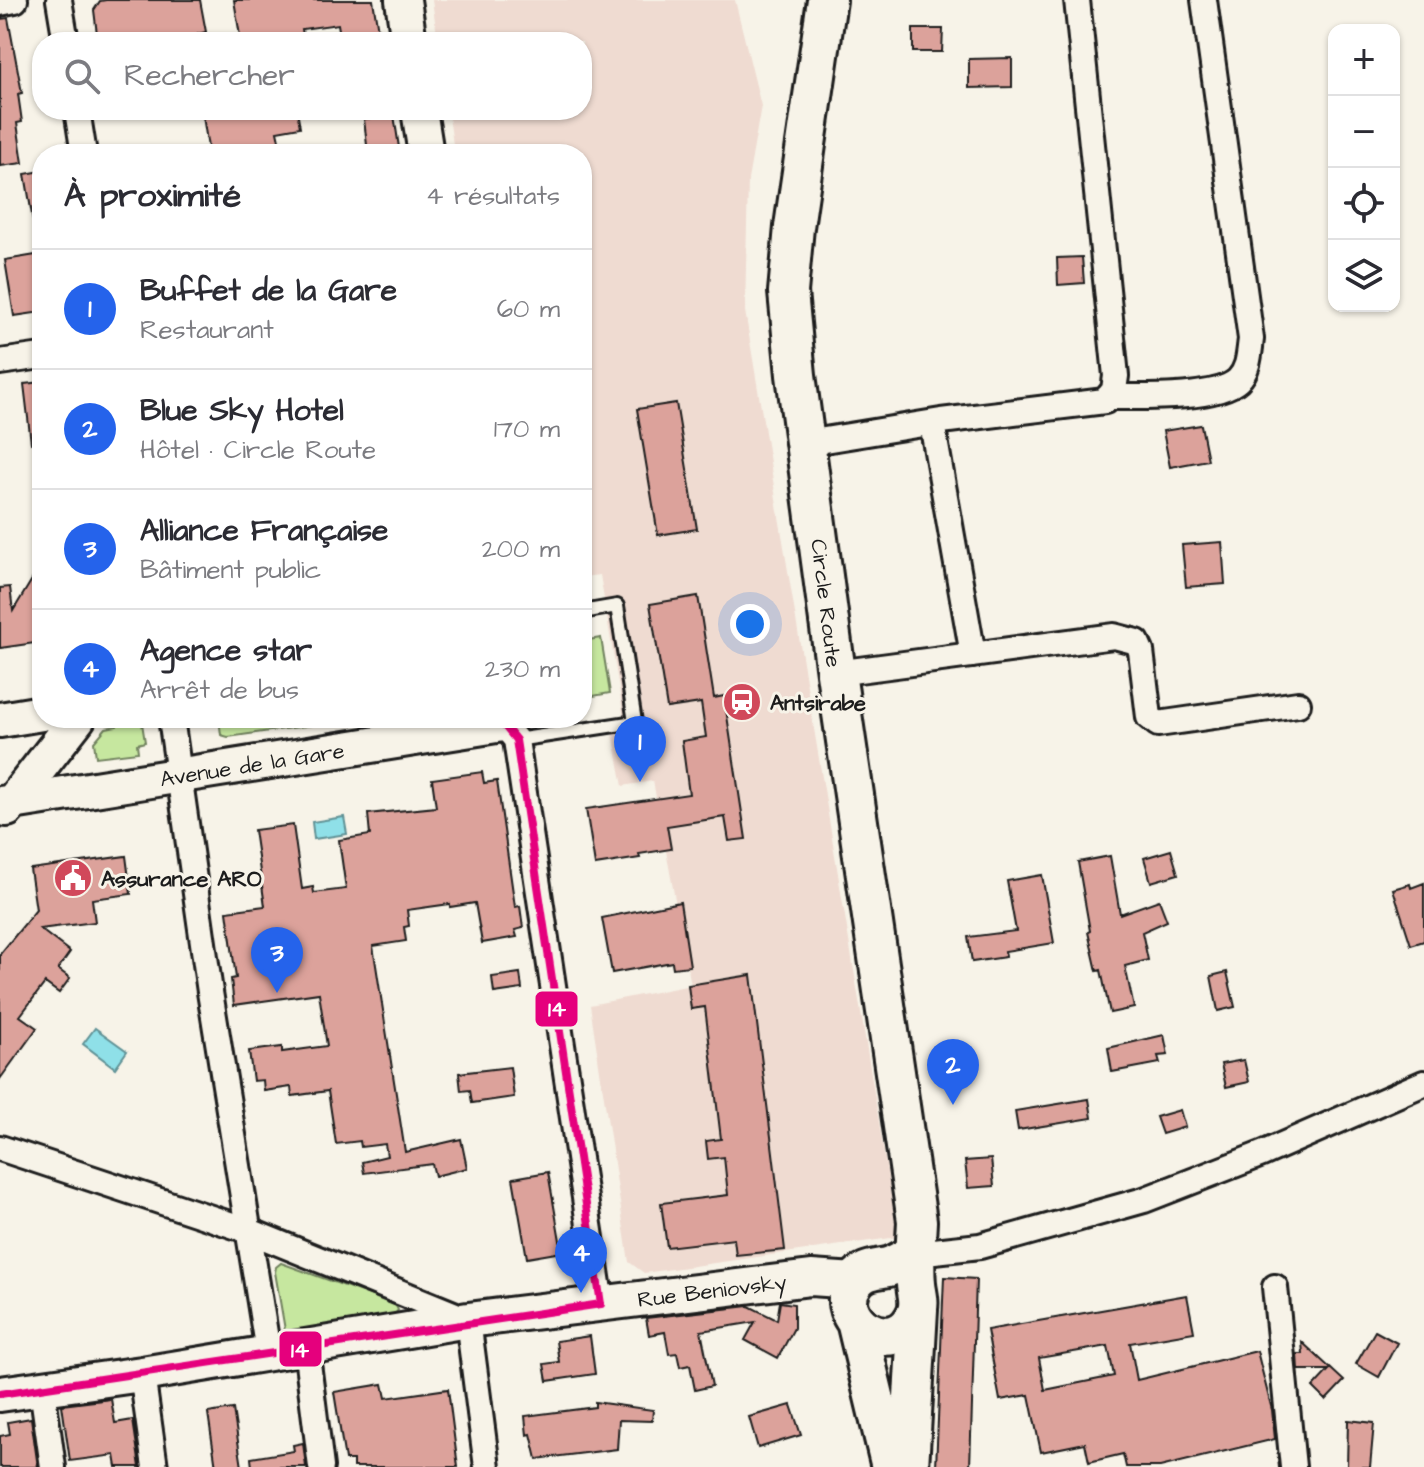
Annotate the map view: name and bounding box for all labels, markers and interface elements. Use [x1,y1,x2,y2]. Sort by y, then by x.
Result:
map controls [1328,24,1400,312]
button: + [1328,24,1400,96]
search box [32,32,592,120]
icon: search [60,54,104,98]
text: Rechercher [124,55,295,97]
button: − [1328,96,1400,168]
button: locate [1328,168,1400,240]
text: À proximité [64,172,241,220]
text: 4 résultats [426,178,560,214]
button: layers [1328,240,1400,312]
text: Buffet de la Gare [140,270,397,312]
text: 1 [88,291,92,327]
text: 60 m [497,291,560,327]
text: Restaurant [140,312,274,348]
text: Blue Sky Hotel [140,390,344,432]
text: 2 [83,411,97,447]
text: 170 m [494,411,560,447]
text: Hôtel · Circle Route [140,432,376,468]
text: Alliance Française [140,510,388,552]
text: 3 [83,531,97,567]
text: 200 m [482,531,560,567]
street label: Circle Route [802,537,849,669]
text: Bâtiment public [140,552,321,588]
your location [730,604,770,644]
text: Agence star [140,630,312,672]
text: 4 [81,651,99,687]
text: 230 m [485,651,560,687]
text: Arrêt de bus [140,672,299,708]
station icon: Antsirabe [721,681,763,723]
place label: Antsirabe [770,688,866,719]
pin: 1 [614,716,666,782]
street label: Avenue de la Gare [158,736,347,795]
public building icon: Assurance ARO [52,857,94,899]
place label: Assurance ARO [101,864,262,895]
pin: 3 [251,927,303,993]
line badge: 14 [534,990,579,1028]
text: 14 [548,994,567,1025]
pin: 2 [927,1039,979,1105]
pin: 4 [555,1227,607,1293]
street label: Rue Beniovsky [636,1267,789,1317]
line badge: 14 [278,1330,323,1368]
text: 14 [291,1335,310,1366]

